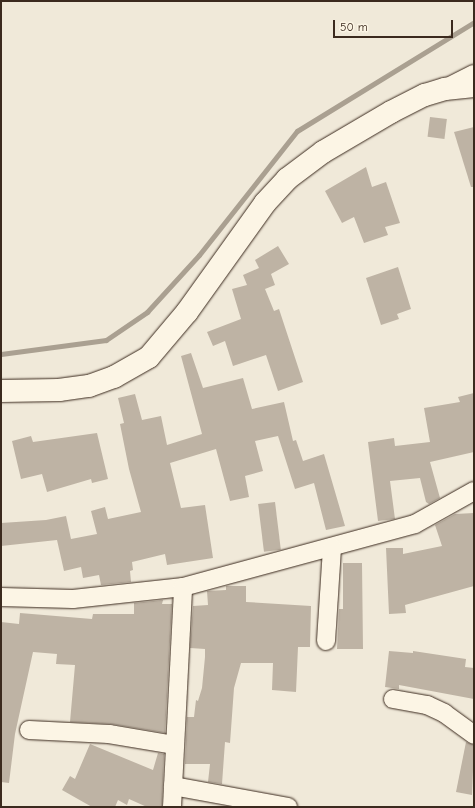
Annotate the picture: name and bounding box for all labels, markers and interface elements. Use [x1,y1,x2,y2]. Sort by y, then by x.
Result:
scale bar [335,12,455,38]
text: 50 m [340,20,368,34]

